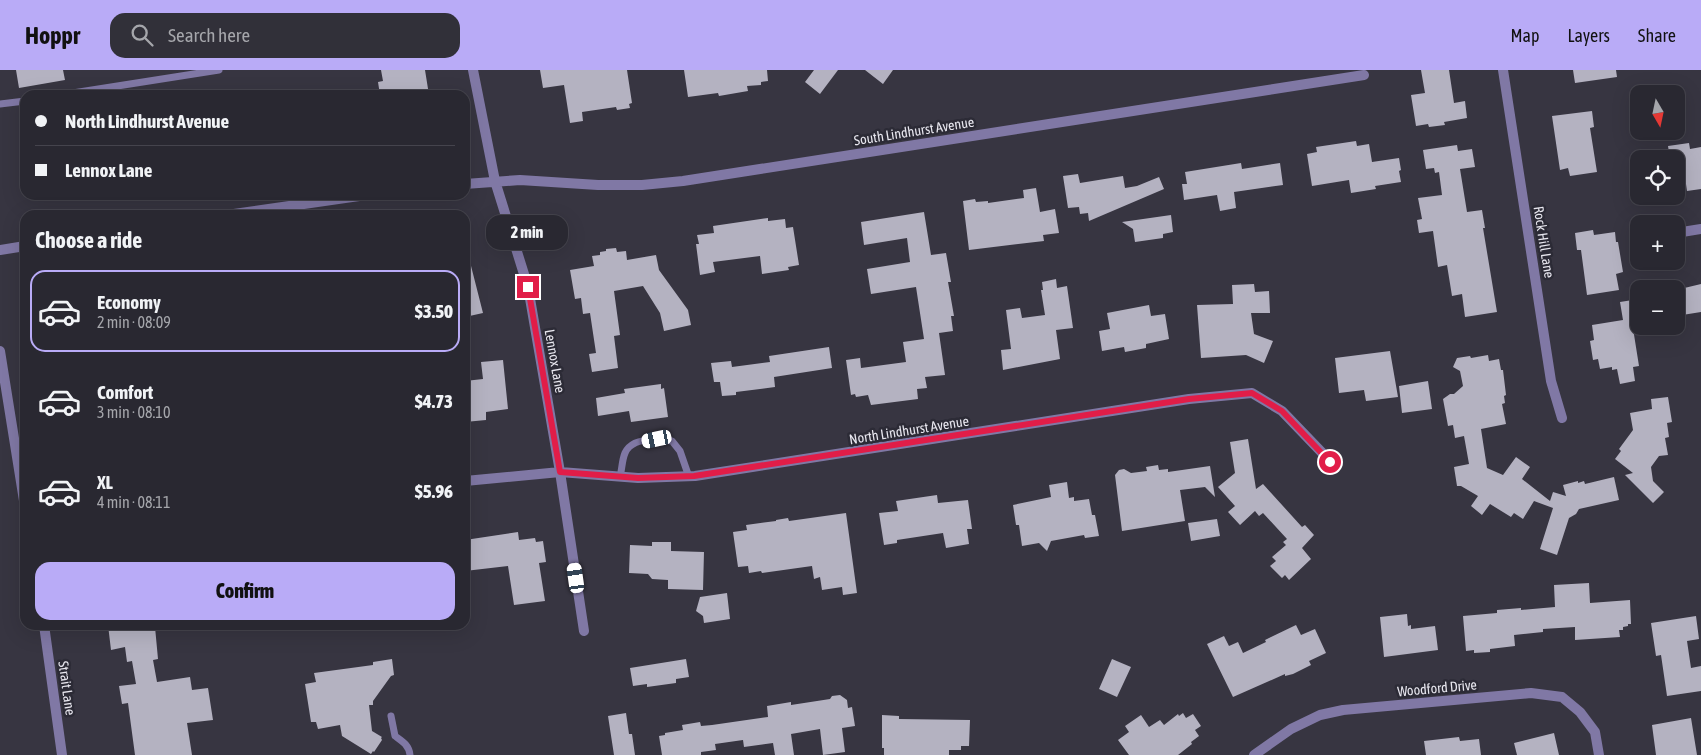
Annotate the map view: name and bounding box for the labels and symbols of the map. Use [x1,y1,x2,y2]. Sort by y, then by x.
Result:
north arrow [1630,85,1685,140]
street label: South Lindhurst Avenue [853,114,975,148]
street label: Rock Hill Lane [1530,205,1558,279]
callout: 2 min [487,214,569,250]
route end [517,276,539,298]
street label: Lennox Lane [542,328,568,394]
street label: North Lindhurst Avenue [848,413,970,447]
car [640,429,673,449]
route start [1319,451,1341,473]
car [566,562,585,594]
street label: Strait Lane [55,660,79,716]
street label: Woodford Drive [1397,677,1477,699]

